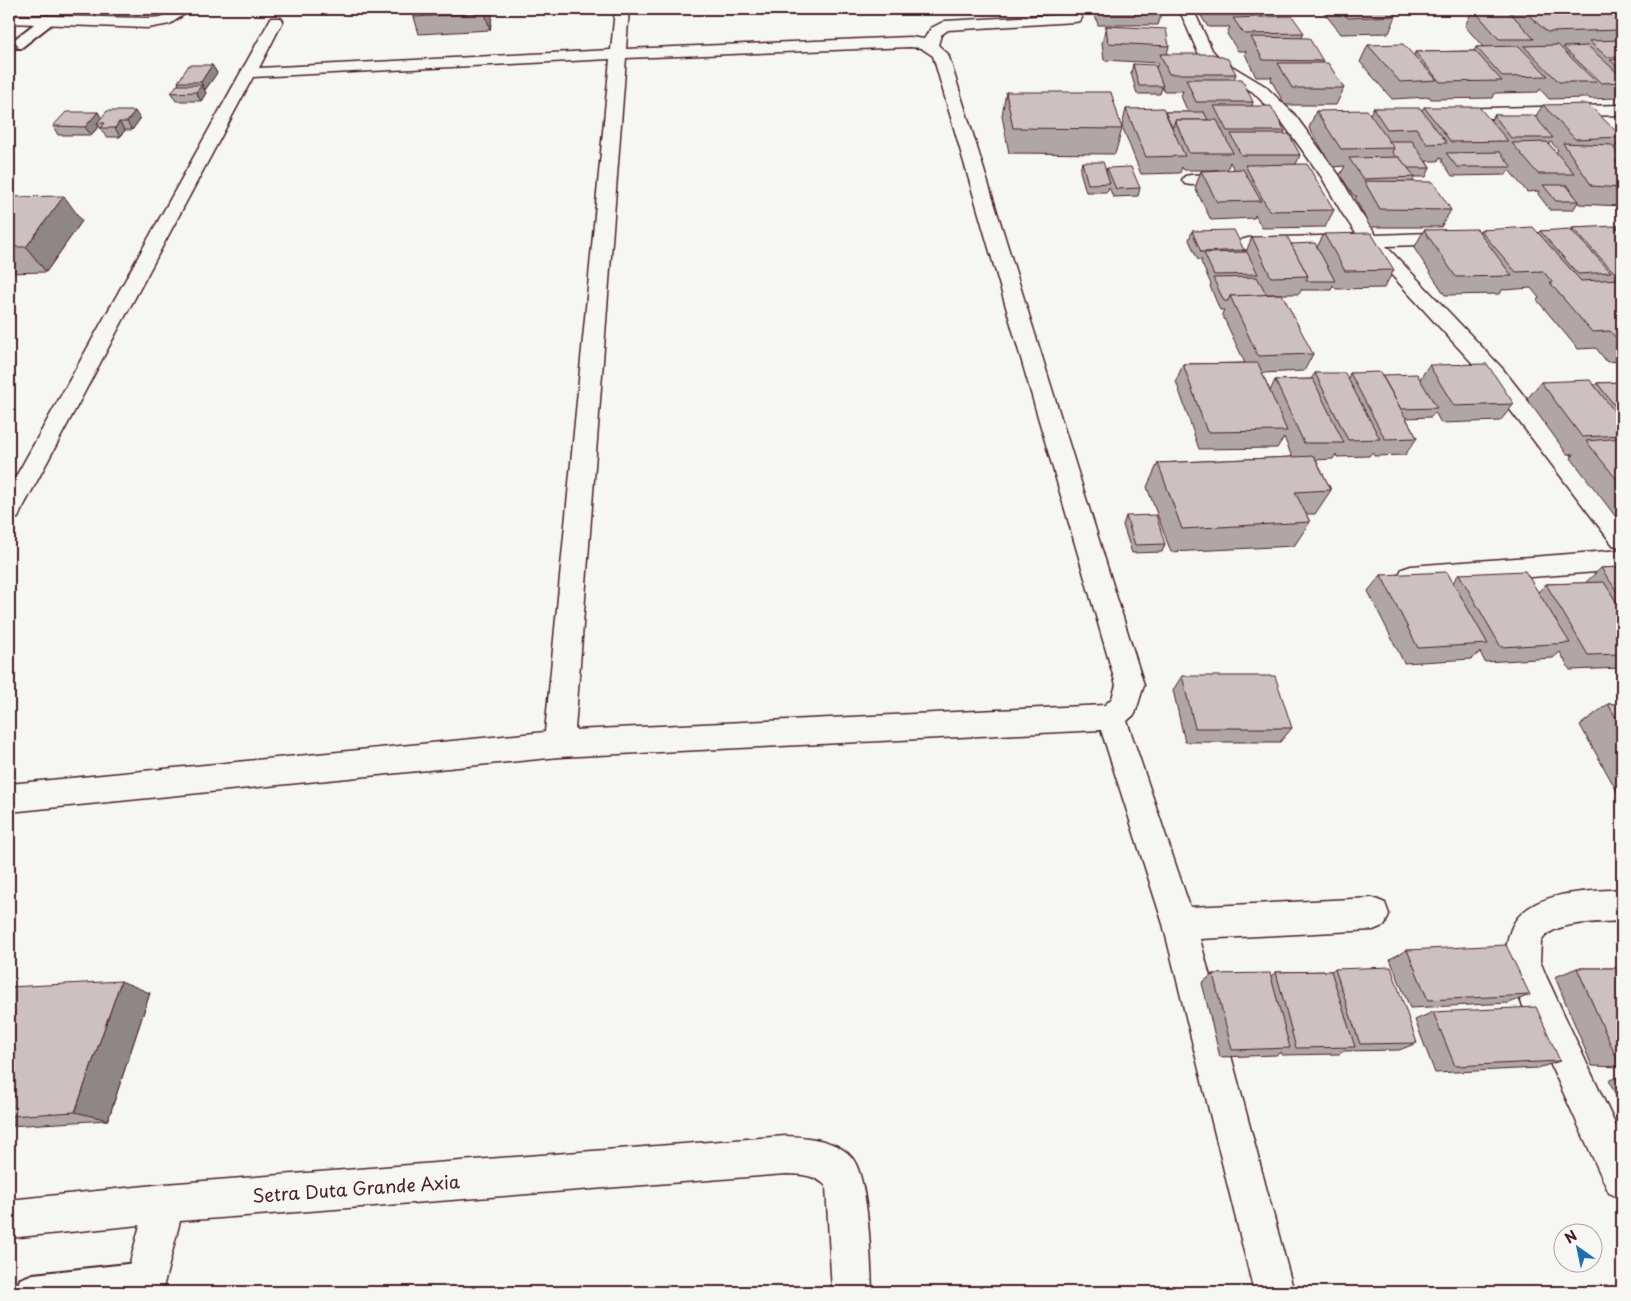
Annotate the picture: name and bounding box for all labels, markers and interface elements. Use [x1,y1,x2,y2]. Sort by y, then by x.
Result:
street label: Setra Duta Grande Axia [251,1167,461,1209]
north arrow [1554,1224,1604,1274]
text: N [1560,1225,1581,1249]

